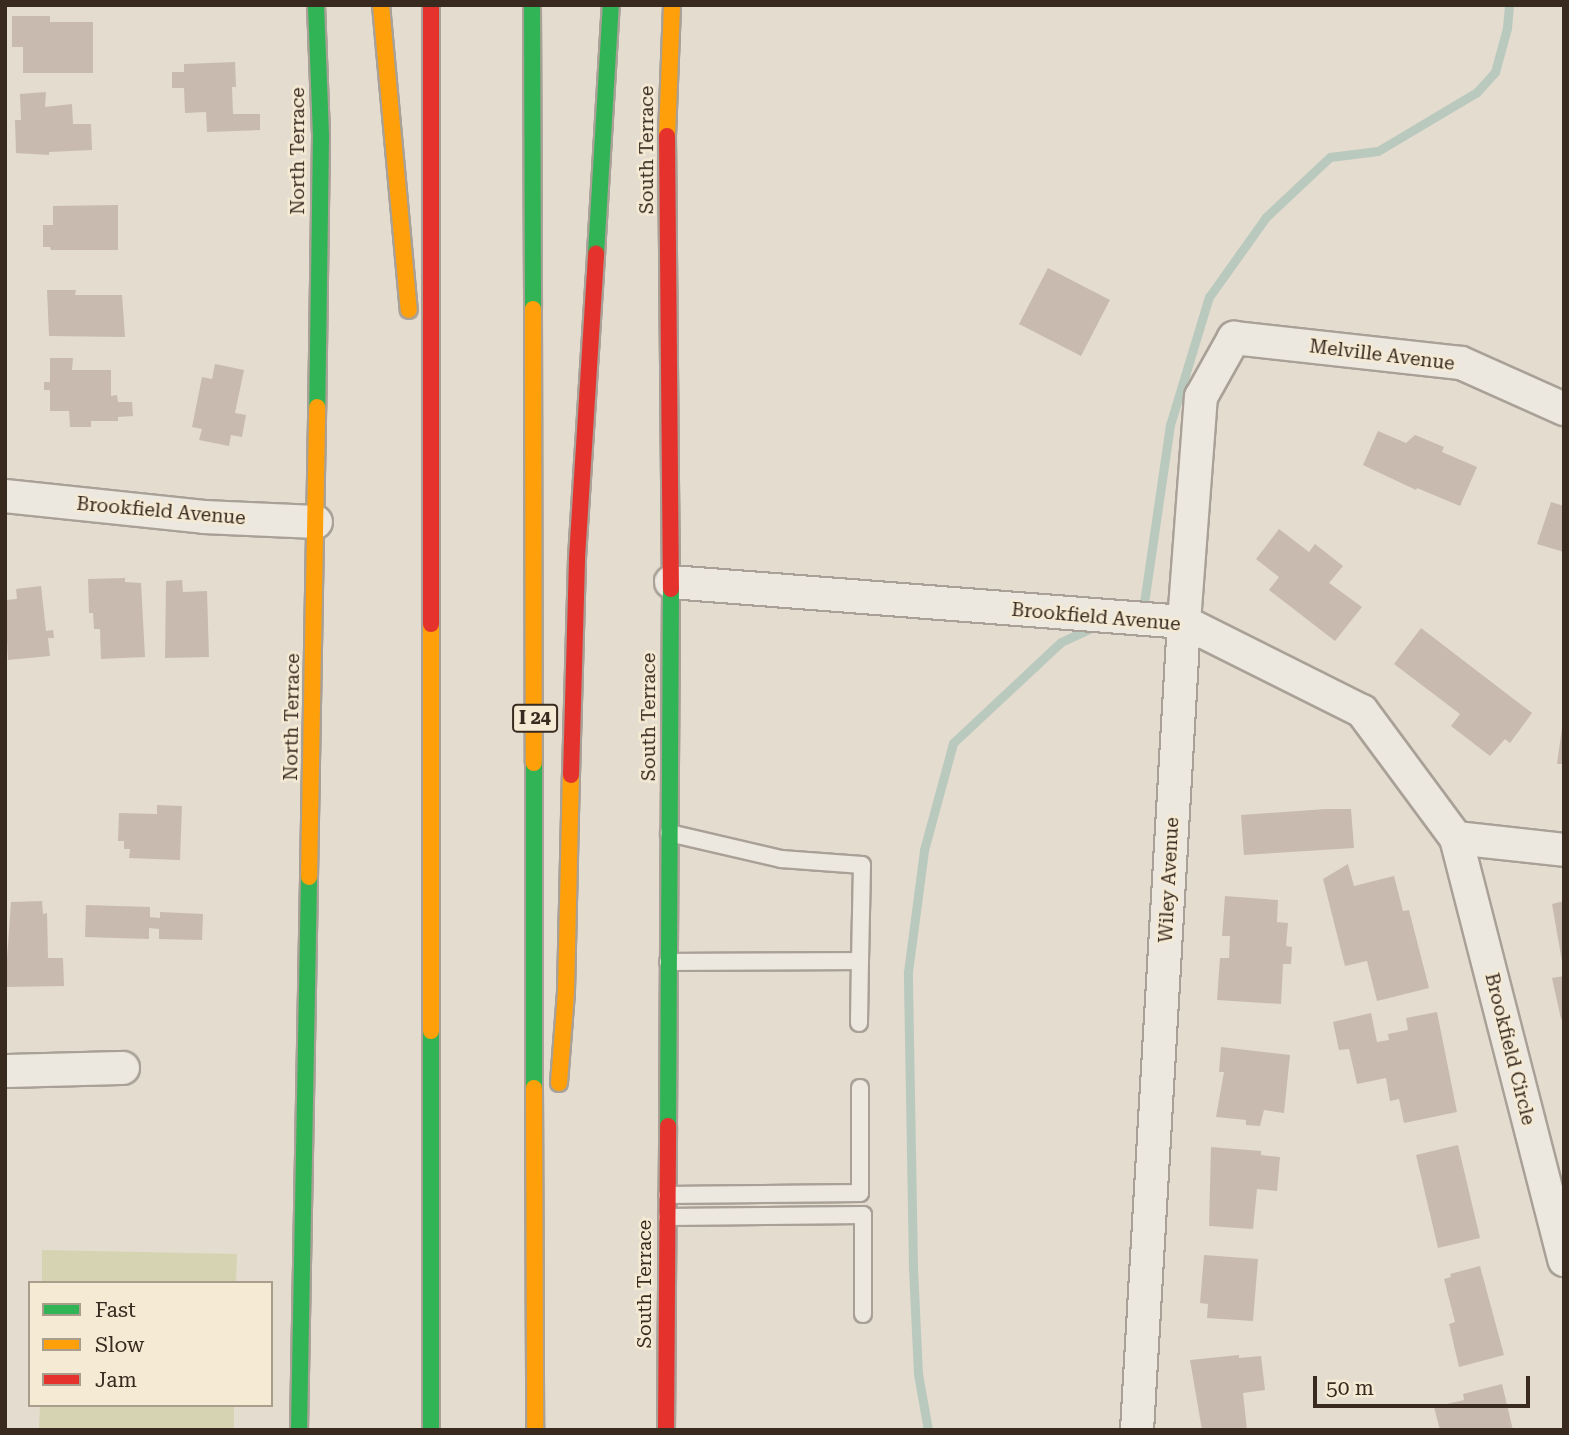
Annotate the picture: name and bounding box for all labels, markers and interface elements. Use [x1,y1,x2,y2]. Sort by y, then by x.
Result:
street label: South Terrace [636,86,658,214]
street label: North Terrace [287,87,309,215]
street label: Melville Avenue [1308,335,1456,375]
street label: Brookfield Avenue [76,492,246,530]
street label: Brookfield Avenue [1011,598,1181,636]
street label: North Terrace [279,653,305,781]
street label: South Terrace [638,653,660,781]
road number: I 24 [510,704,560,732]
street label: Wiley Avenue [1154,817,1184,943]
street label: Brookfield Circle [1480,971,1540,1127]
street label: South Terrace [634,1220,656,1348]
legend [28,1281,273,1407]
text: Fast [95,1298,136,1322]
text: Slow [95,1333,144,1357]
scale bar [1317,1362,1534,1406]
text: Jam [95,1368,137,1392]
text: 50 m [1326,1376,1374,1400]

